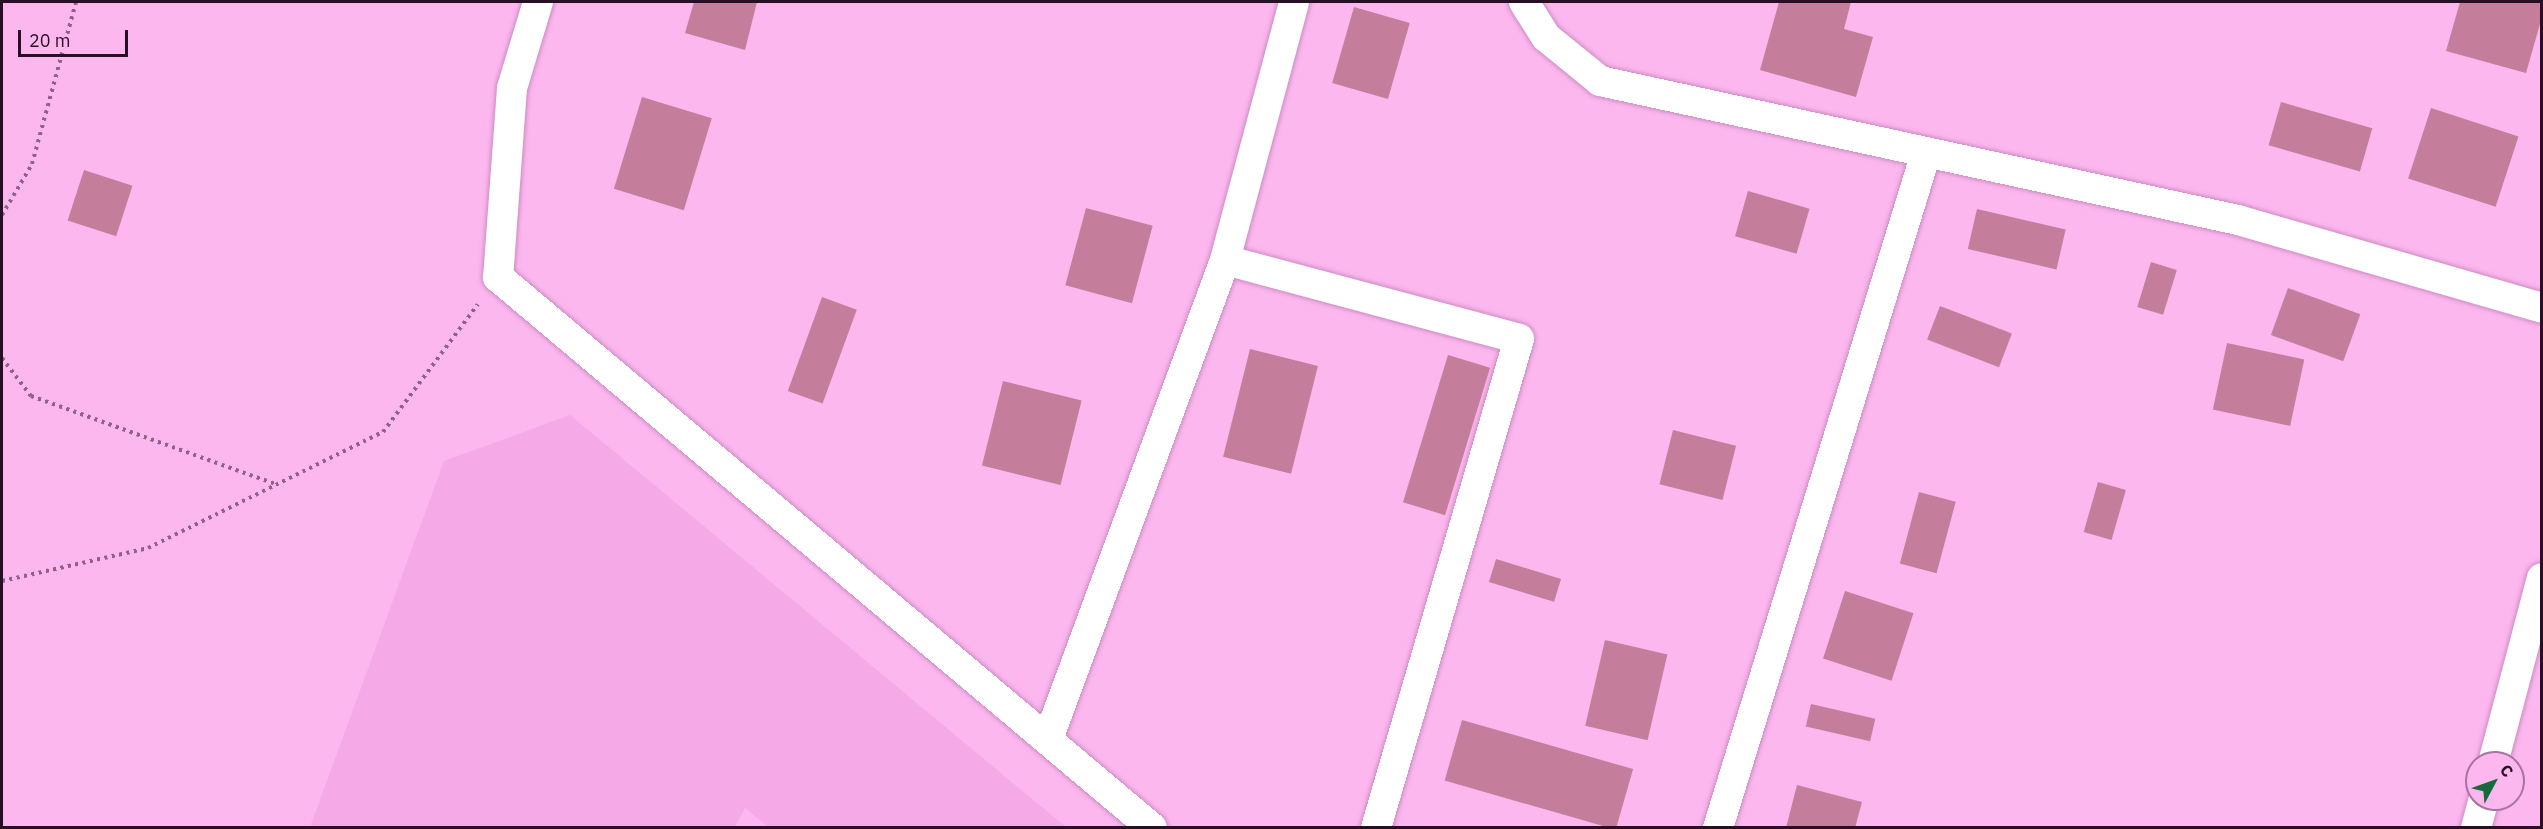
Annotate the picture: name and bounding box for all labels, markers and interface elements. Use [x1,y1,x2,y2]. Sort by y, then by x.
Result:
scale bar [21,18,130,56]
text: 20 m [29,29,71,52]
north arrow [2465,751,2525,811]
text: С [2496,760,2518,781]

